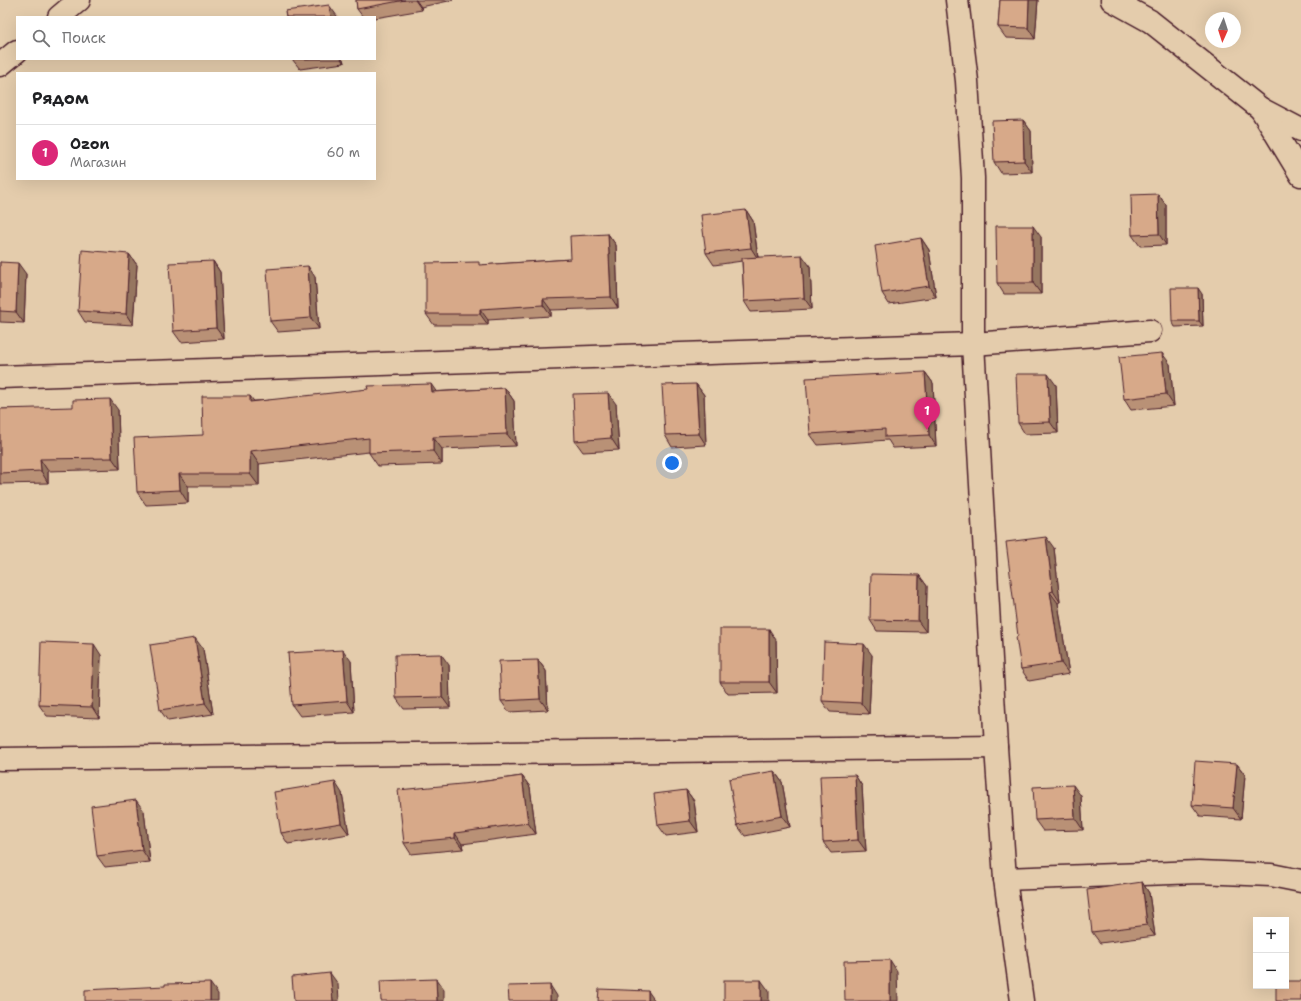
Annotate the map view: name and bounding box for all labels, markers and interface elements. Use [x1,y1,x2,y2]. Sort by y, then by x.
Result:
north arrow [1205,12,1241,48]
search box [16,16,376,60]
icon: search [30,27,52,49]
text: Поиск [62,28,106,48]
text: Рядом [32,87,89,109]
text: Ozon [70,134,110,154]
text: 1 [42,144,48,161]
text: 60 m [327,144,360,161]
text: Магазин [70,154,126,171]
pin: 1 [914,397,940,430]
your location [662,453,682,473]
map controls [1253,917,1289,989]
button: + [1253,917,1289,953]
button: − [1253,953,1289,989]

